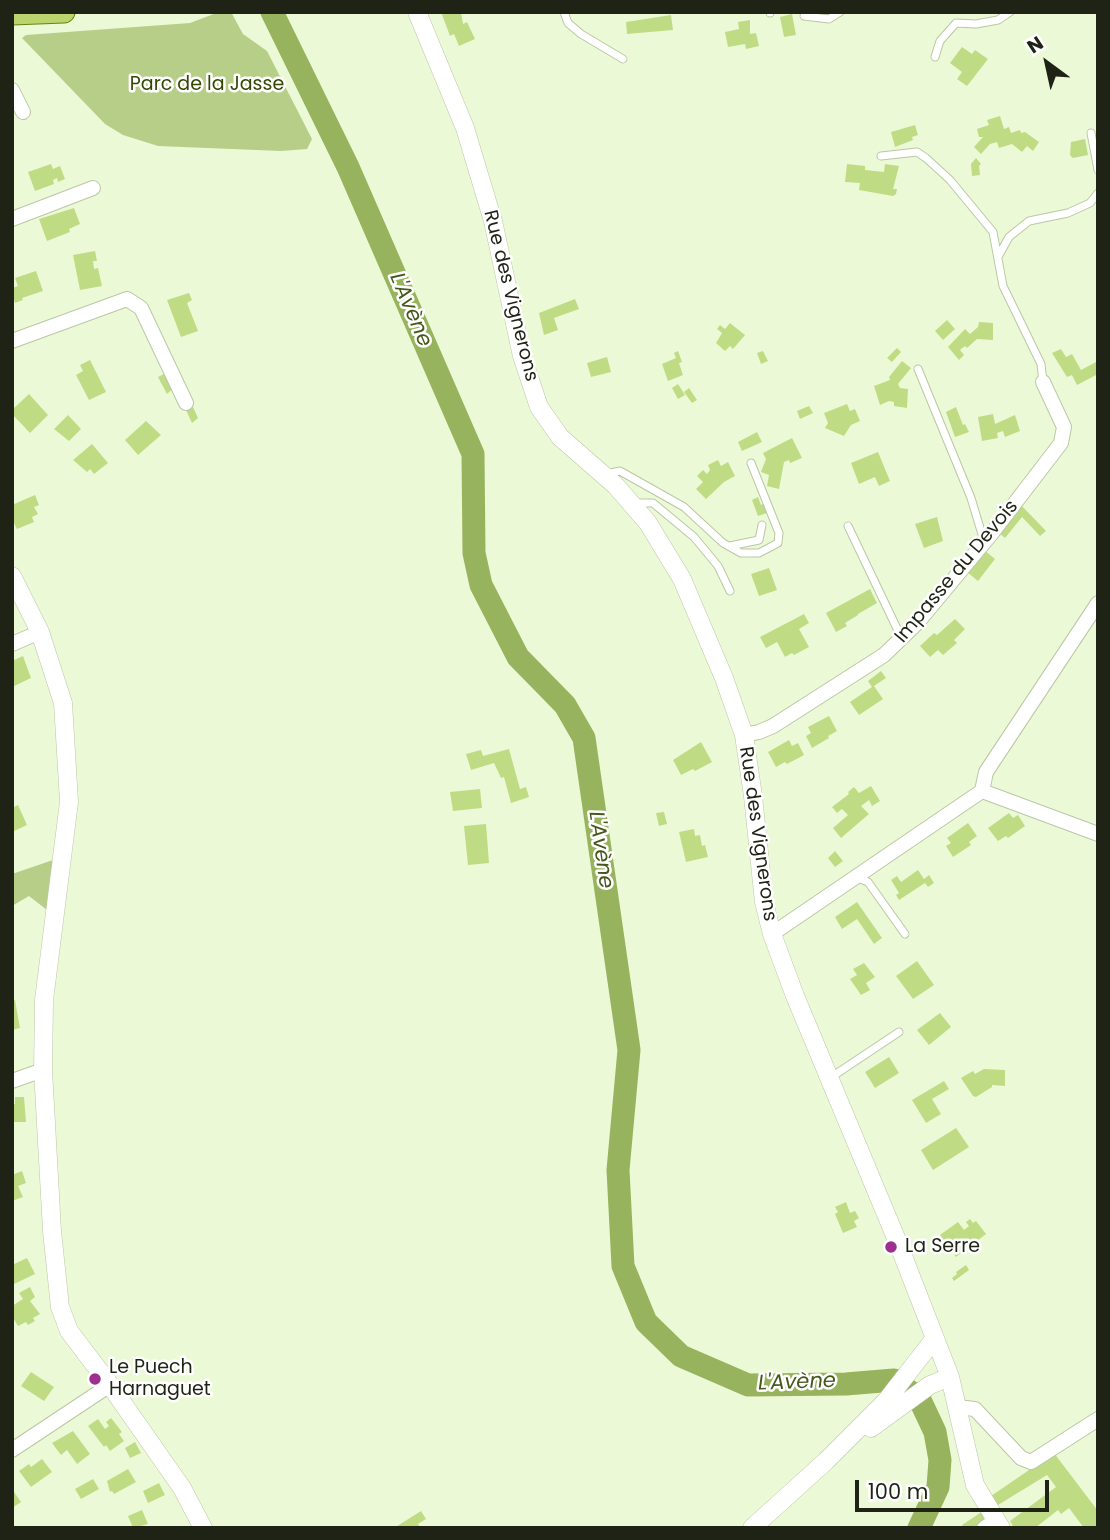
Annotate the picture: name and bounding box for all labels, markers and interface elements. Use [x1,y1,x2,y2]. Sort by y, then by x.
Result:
north arrow [1012,28,1082,98]
text: N [1022,30,1049,60]
park label: Parc de la Jasse [130,74,284,96]
street label: Rue des Vignerons [478,208,542,384]
water label: L'Avène [383,269,437,351]
street label: Impasse du Devois [891,496,1023,648]
street label: Rue des Vignerons [733,745,781,923]
water label: L'Avène [582,810,618,890]
place label: La Serre [905,1236,980,1258]
marker: La Serre [883,1239,899,1255]
place label: Le Puech Harnaguet [109,1357,211,1401]
water label: L'Avène [758,1369,836,1397]
marker: Le Puech Harnaguet [87,1371,103,1387]
scale bar [858,1466,1052,1510]
text: 100 m [868,1477,928,1506]

